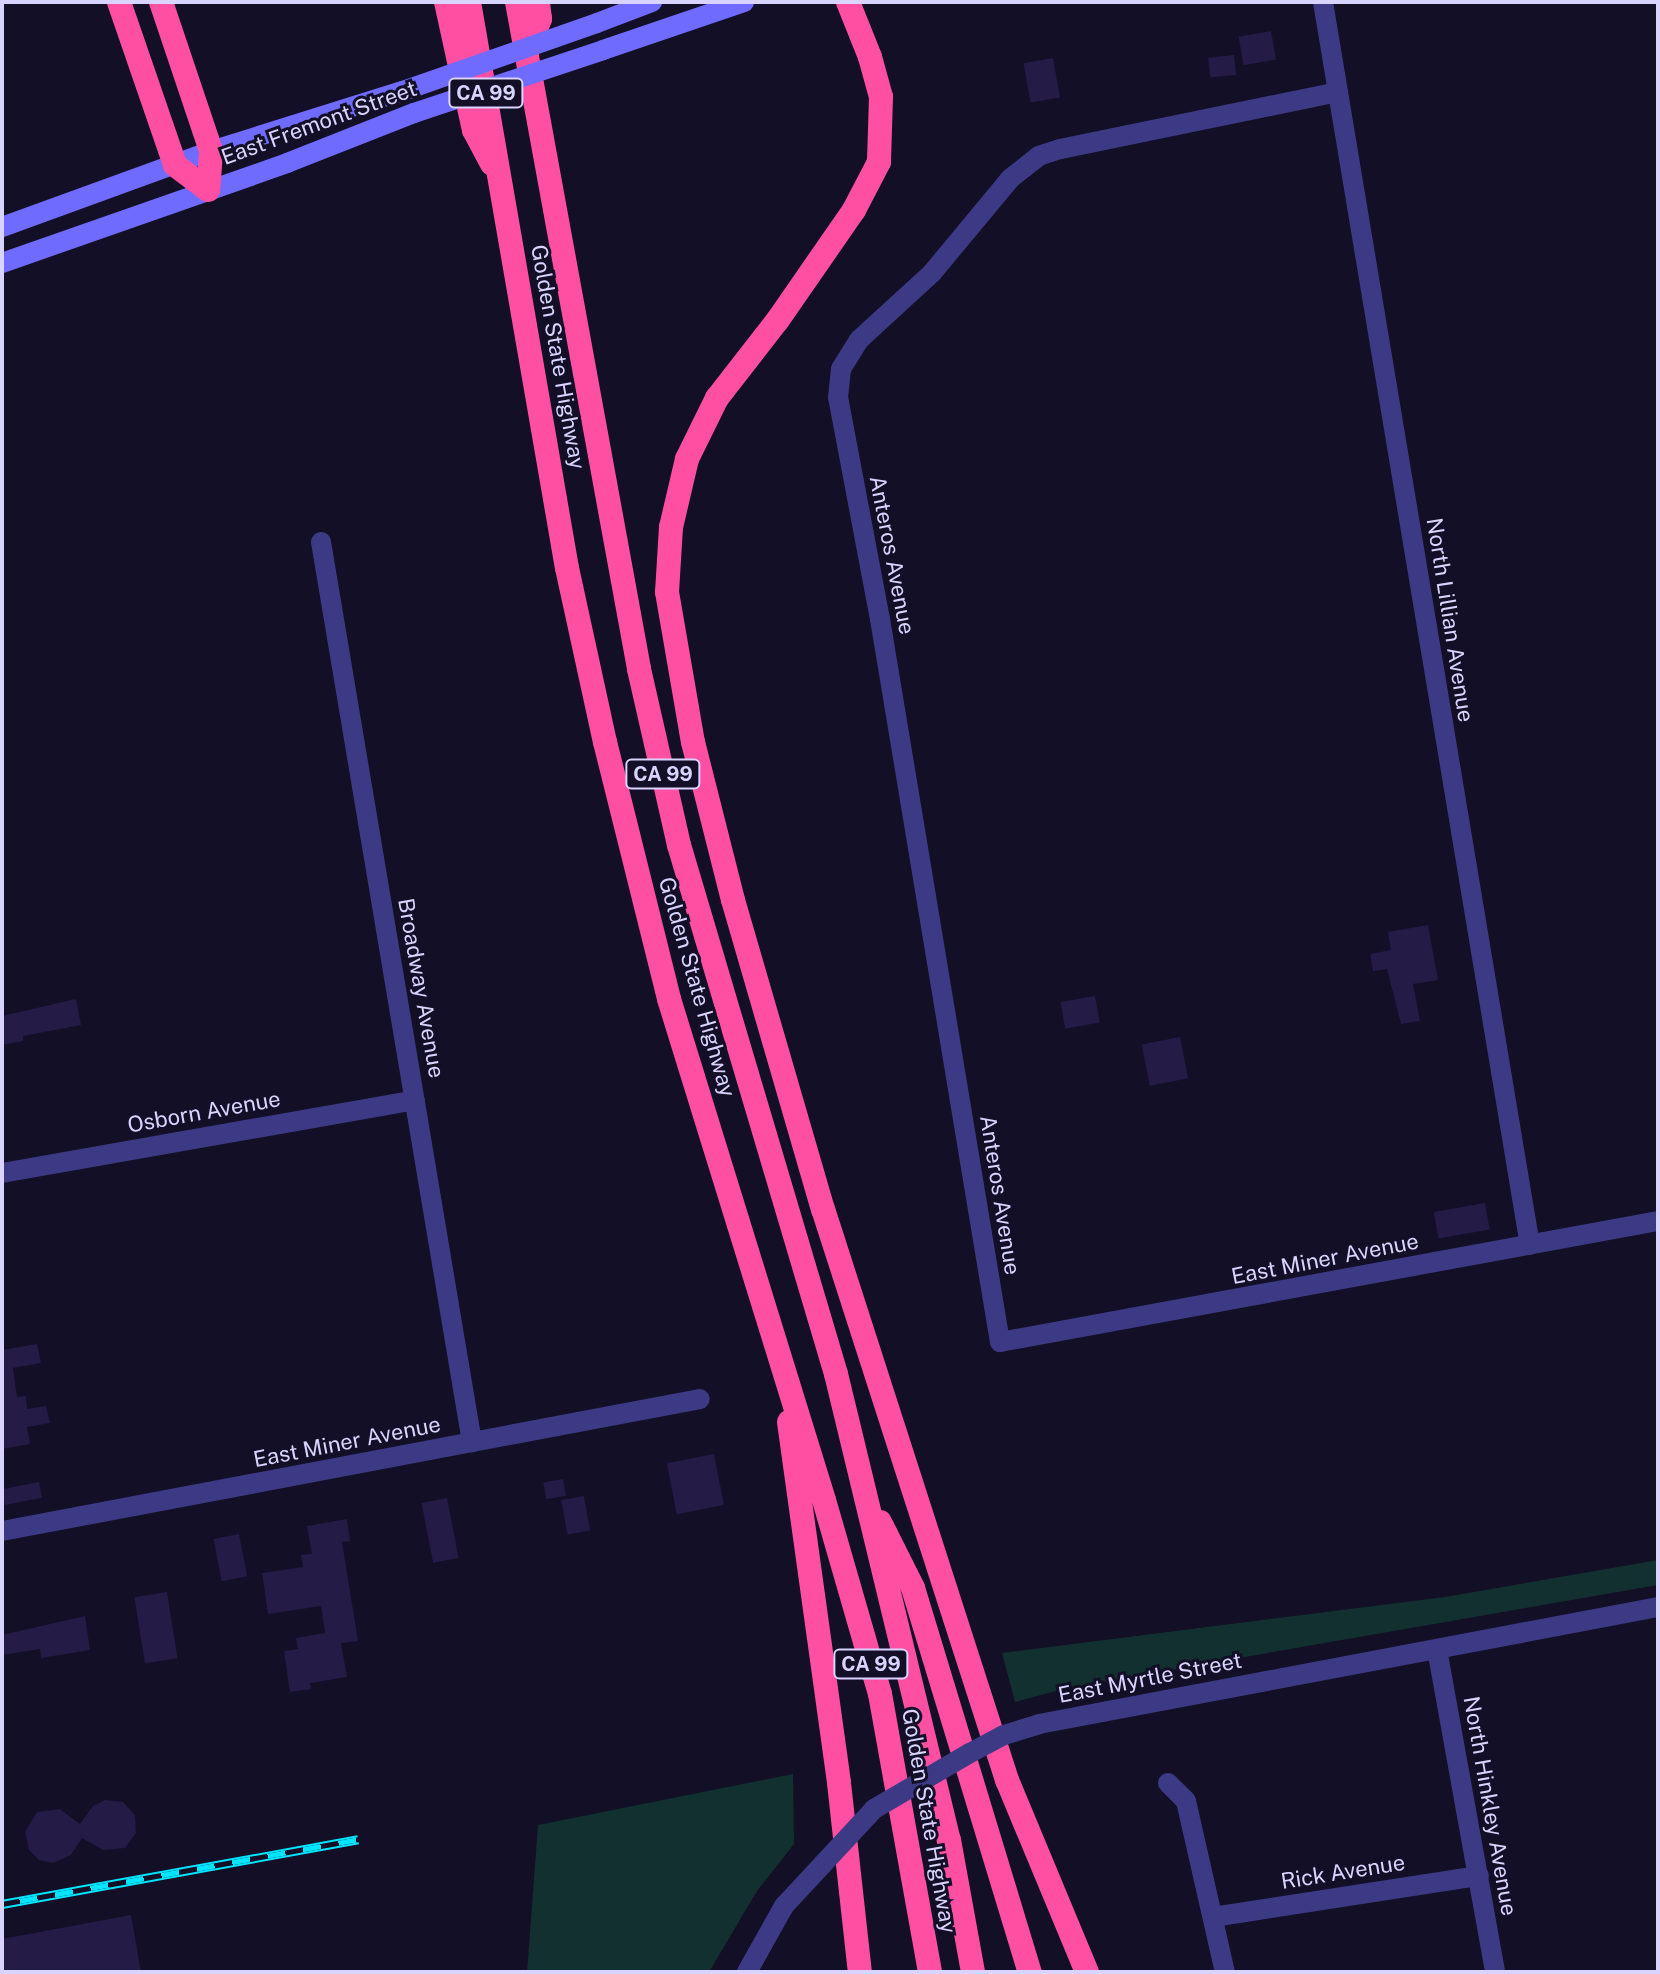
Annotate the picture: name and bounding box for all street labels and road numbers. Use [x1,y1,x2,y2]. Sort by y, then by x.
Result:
street label: East Fremont Street [218,75,420,171]
road number: CA 99 [448,77,524,109]
street label: Golden State Highway [525,243,591,471]
street label: Anteros Avenue [864,473,920,637]
street label: North Lillian Avenue [1421,516,1479,724]
road number: CA 99 [625,758,701,790]
street label: Golden State Highway [653,874,741,1100]
street label: Broadway Avenue [392,896,450,1080]
street label: Osborn Avenue [125,1086,283,1138]
street label: Anteros Avenue [974,1113,1026,1277]
street label: East Miner Avenue [1229,1228,1421,1290]
street label: East Miner Avenue [251,1411,443,1473]
street label: East Myrtle Street [1056,1647,1244,1709]
road number: CA 99 [833,1648,909,1680]
street label: North Hinkley Avenue [1458,1694,1522,1918]
street label: Golden State Highway [896,1707,962,1935]
street label: Rick Avenue [1279,1849,1407,1895]

